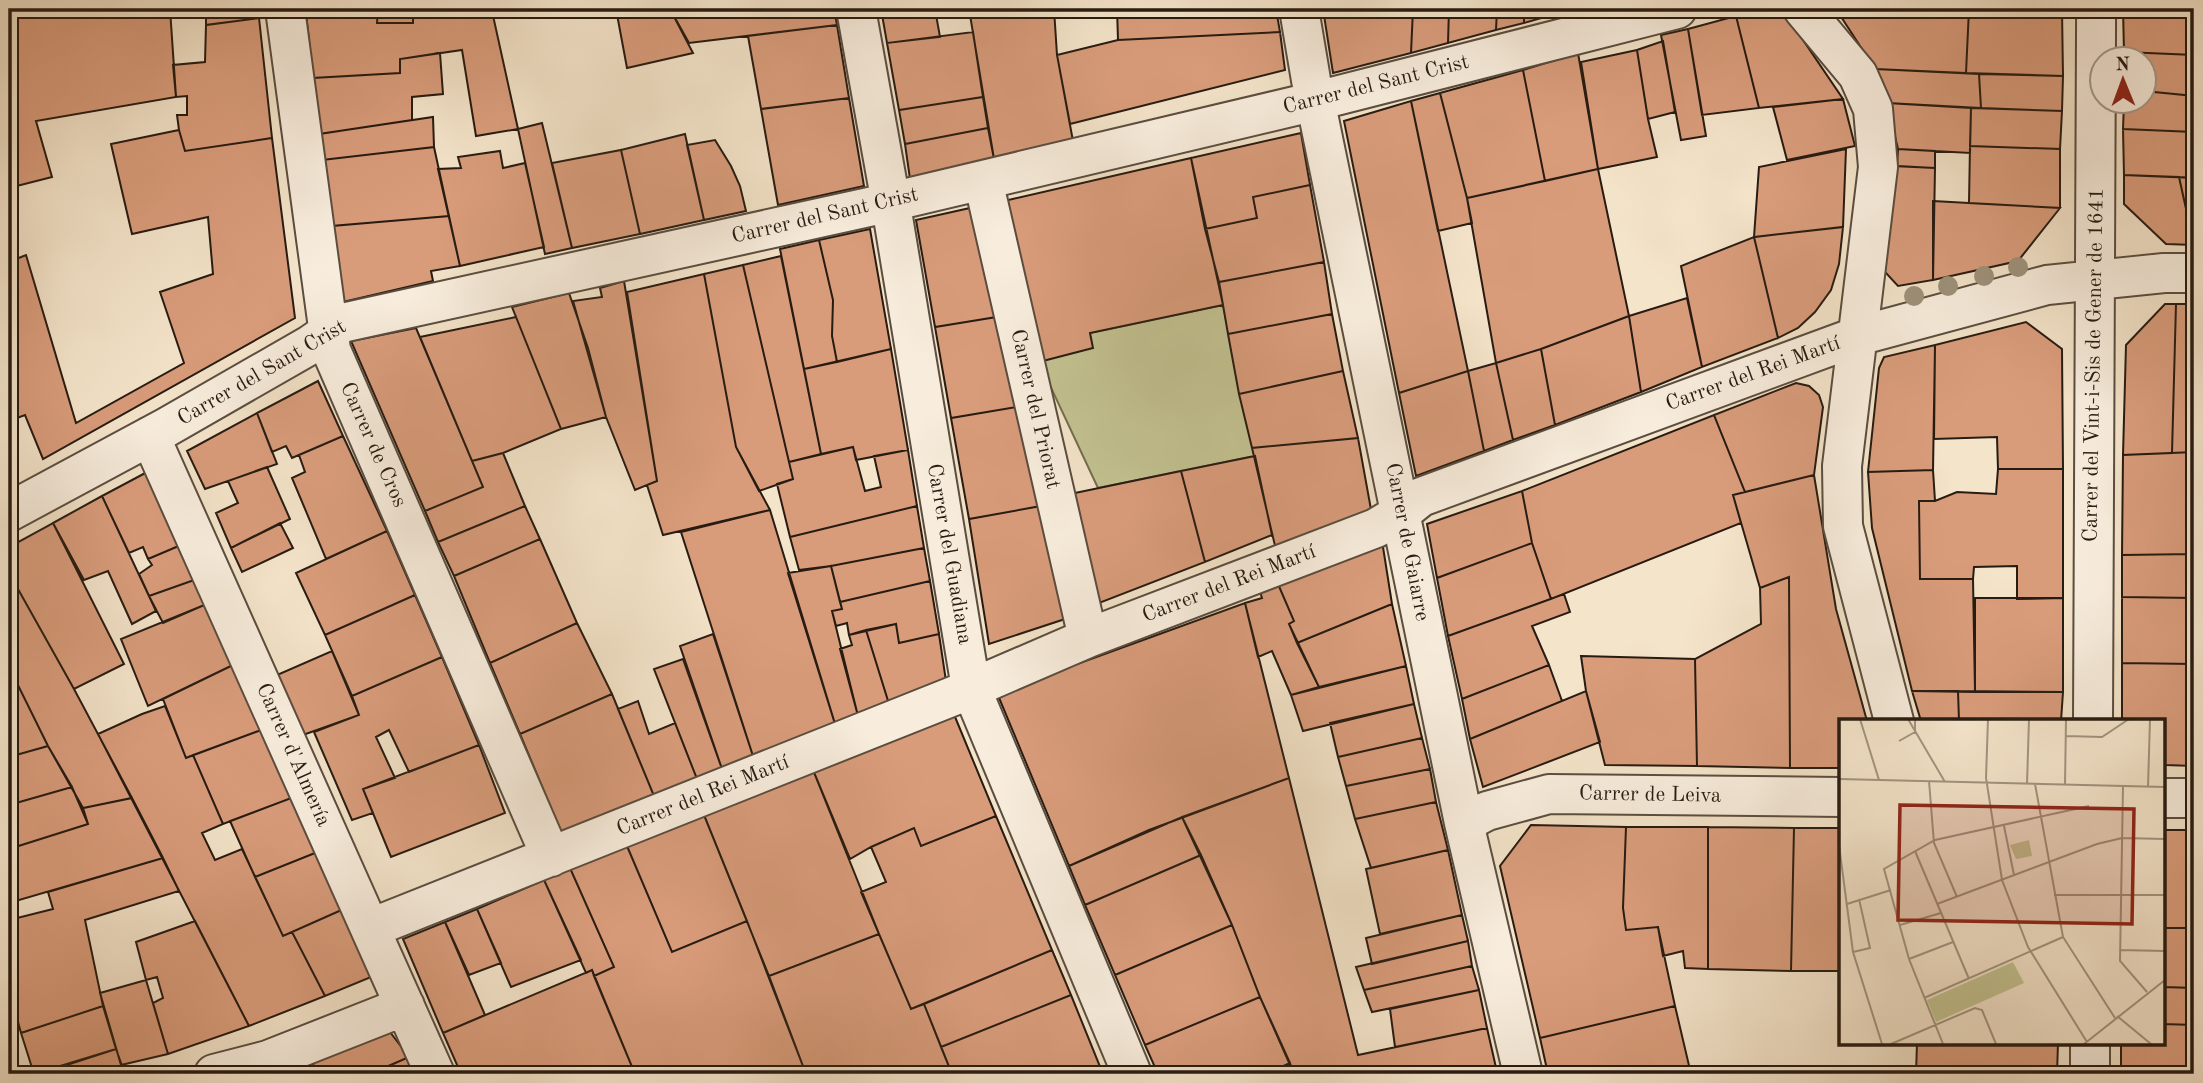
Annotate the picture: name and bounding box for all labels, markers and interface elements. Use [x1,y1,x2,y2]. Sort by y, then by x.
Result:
north arrow [2088,46,2158,116]
street label: Carrer del Sant Crist [1281,52,1471,118]
text: N [2115,56,2131,75]
street label: Carrer del Sant Crist [730,184,920,248]
street label: Carrer del Vint-i-Sis de Gener de 1641 [2080,188,2108,542]
street label: Carrer del Sant Crist [174,316,350,430]
street label: Carrer del Priorat [1006,327,1064,491]
street label: Carrer del Rei Martí [1663,333,1843,415]
street label: Carrer de Cros [336,379,410,511]
street label: Carrer de Gaiarre [1381,461,1433,623]
street label: Carrer del Guadiana [923,462,975,646]
street label: Carrer del Rei Martí [1139,541,1319,627]
street label: Carrer d'Almería [252,680,334,830]
inset map [1839,719,2164,1044]
street label: Carrer del Rei Martí [614,752,792,840]
street label: Carrer de Leiva [1579,783,1721,807]

